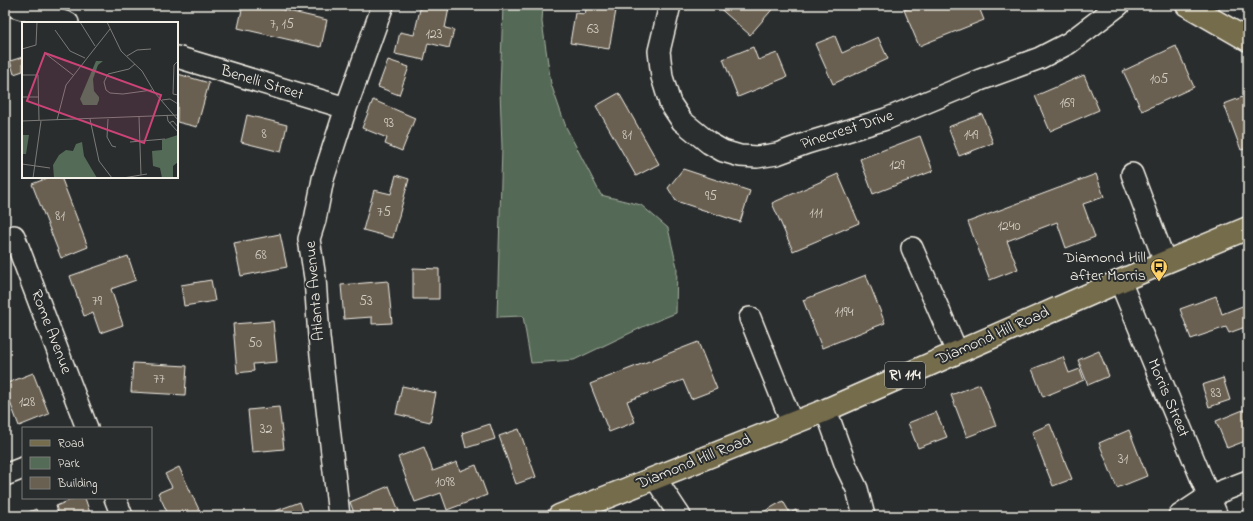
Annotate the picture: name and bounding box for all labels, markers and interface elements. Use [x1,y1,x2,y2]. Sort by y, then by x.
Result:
house number: 7, 15 [270,14,294,35]
house number: 63 [587,19,599,40]
inset map [22,22,178,178]
house number: 123 [425,24,443,45]
street label: Benelli Street [217,59,307,107]
house number: 105 [1150,69,1168,90]
house number: 169 [1060,93,1075,114]
street label: Pinecrest Drive [797,103,897,156]
house number: 93 [384,113,394,134]
house number: 8 [261,124,267,145]
house number: 81 [622,125,632,146]
house number: 149 [964,125,979,146]
house number: 129 [889,155,906,176]
house number: 95 [705,186,717,207]
house number: 75 [377,202,391,223]
house number: 111 [809,203,823,224]
house number: 81 [55,206,65,227]
house number: 1240 [997,216,1021,237]
street label: Atlanta Avenue [299,239,331,342]
house number: 68 [255,245,267,266]
place label: Diamond Hill after Morris [1063,246,1146,288]
bus stop icon: Diamond Hill after Morris [1149,257,1169,282]
street label: Rome Avenue [24,286,78,378]
house number: 79 [92,291,103,312]
house number: 53 [359,291,373,312]
street label: Diamond Hill Road [932,300,1053,372]
house number: 1194 [835,302,854,323]
house number: 50 [248,333,262,354]
street label: Morris Street [1141,355,1196,442]
road number: RI 114 [885,362,925,388]
house number: 77 [153,369,165,390]
house number: 83 [1210,383,1222,404]
house number: 128 [19,392,35,413]
house number: 32 [260,419,272,440]
legend [22,427,152,499]
street label: Diamond Hill Road [632,428,755,496]
text: Road [58,435,84,453]
house number: 31 [1118,449,1129,470]
text: Park [58,455,80,473]
house number: 1098 [435,472,455,493]
text: Building [57,475,97,494]

